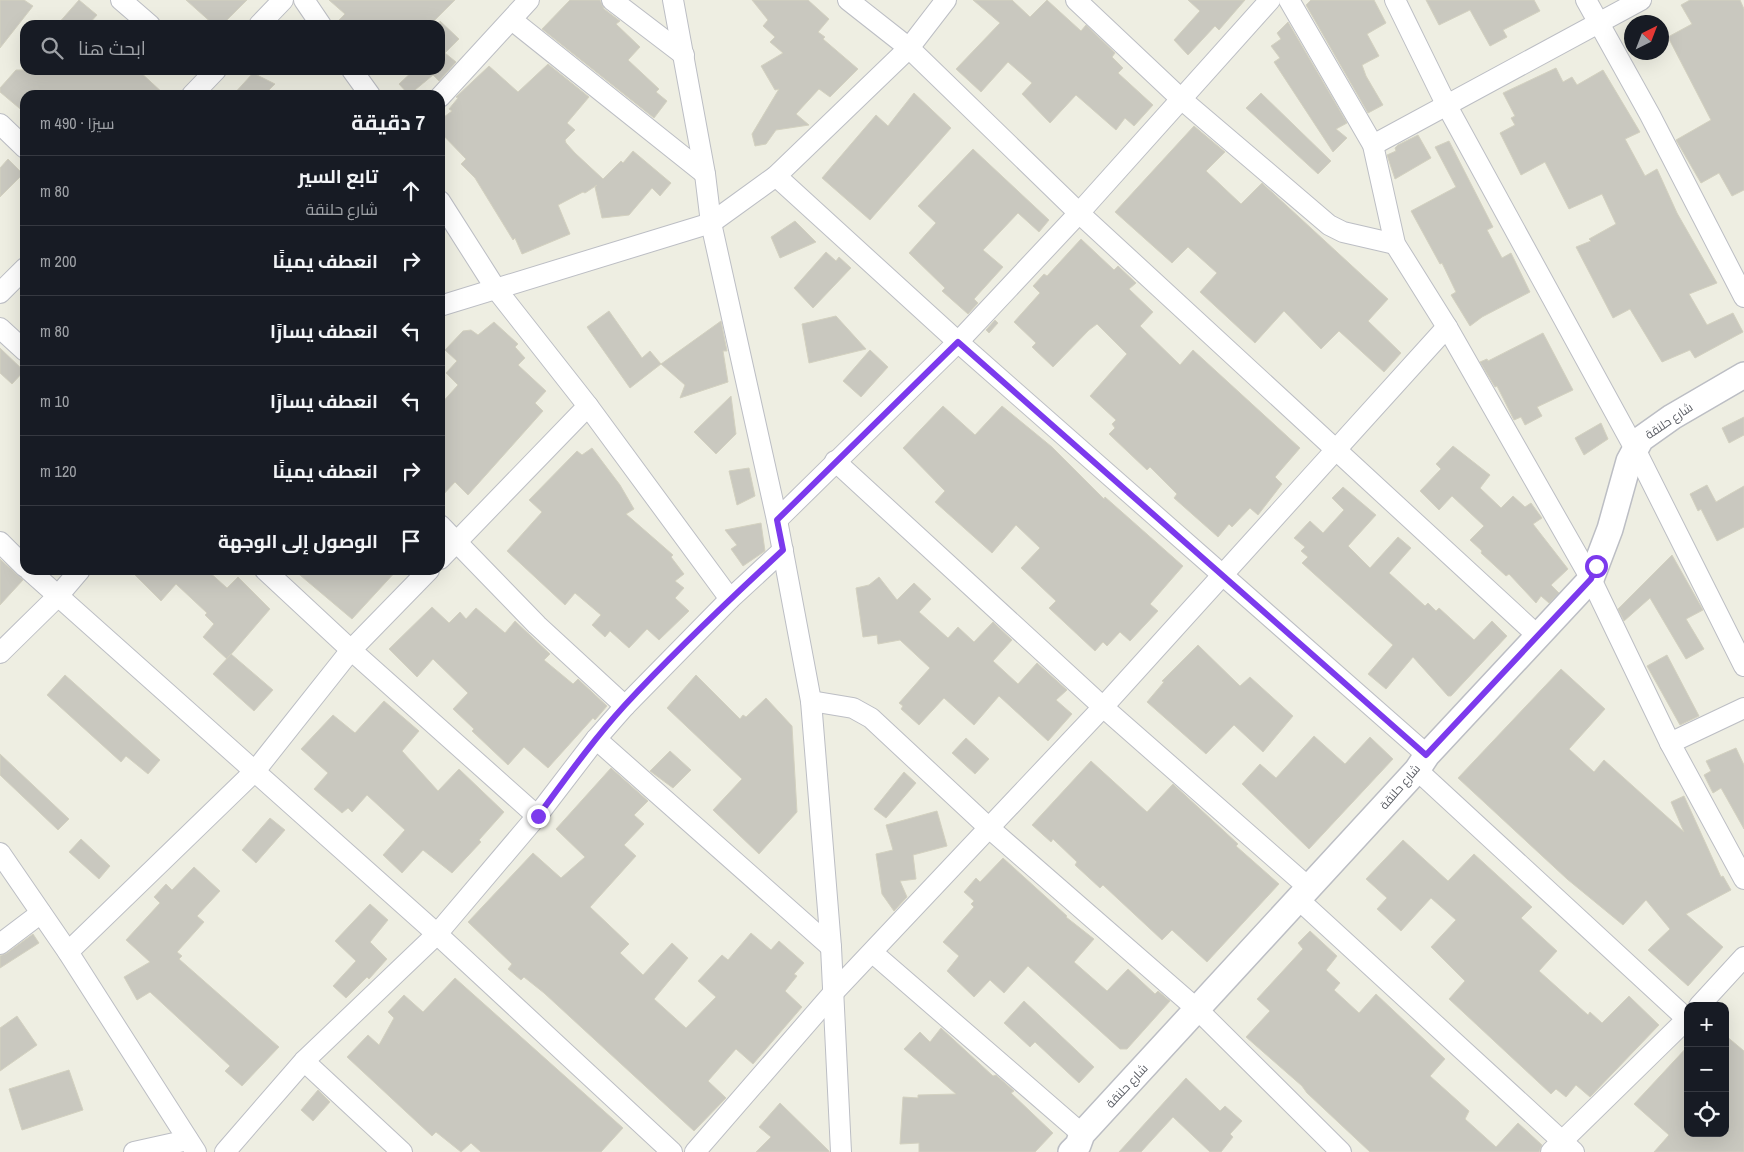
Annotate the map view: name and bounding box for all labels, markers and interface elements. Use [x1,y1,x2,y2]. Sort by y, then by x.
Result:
north arrow [1624,15,1669,60]
search box [20,20,445,75]
icon: search [38,34,66,62]
text: ابحث هنا [78,35,146,61]
text: 7 دقيقة [351,108,425,137]
text: سيرًا · 490 m [40,112,114,134]
text: تابع السير [298,163,378,189]
icon: ahead [397,177,425,205]
text: 80 m [40,180,69,202]
text: شارع حلنقة [305,198,378,220]
icon: right [397,247,425,275]
text: انعطف يمينًا [272,248,378,274]
text: 200 m [40,250,76,272]
icon: left [397,317,425,345]
text: انعطف يسارًا [270,318,378,344]
text: 80 m [40,320,69,342]
icon: left [397,387,425,415]
text: انعطف يسارًا [270,388,378,414]
text: 10 m [40,390,69,412]
street label: شارع حلنقة [1642,399,1696,443]
icon: right [397,457,425,485]
text: انعطف يمينًا [272,458,378,484]
text: 120 m [40,460,76,482]
icon: arrive [397,527,425,555]
text: الوصول إلى الوجهة [218,528,378,554]
route start [1585,555,1608,578]
street label: شارع حلنقة [1376,761,1424,813]
route end [527,805,550,828]
map controls [1684,1002,1729,1137]
button: + [1684,1002,1729,1047]
button: − [1684,1047,1729,1092]
street label: شارع حلنقة [1103,1061,1151,1111]
button: locate [1684,1092,1729,1137]

